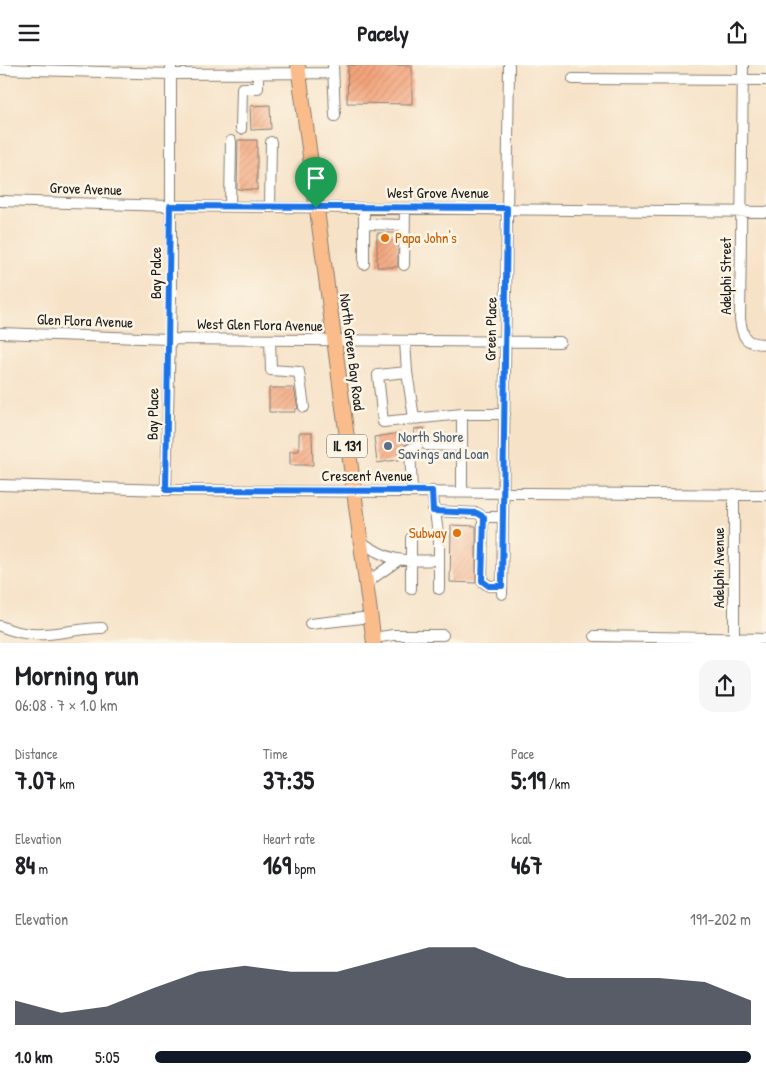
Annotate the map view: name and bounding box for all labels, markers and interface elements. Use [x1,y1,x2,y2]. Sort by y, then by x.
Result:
text: Pacely [357,18,409,48]
icon: menu [15,19,43,47]
icon: share [723,19,751,47]
pin [295,157,337,208]
icon: arrive [302,164,330,192]
street label: Grove Avenue [49,177,123,200]
street label: West Grove Avenue [387,182,489,203]
place label: Papa John's [395,227,457,248]
marker: Papa John's [379,232,391,244]
street label: Adelphi Street [715,236,736,315]
street label: Bay Palce [145,247,166,299]
street label: North Green Bay Road [335,292,370,412]
street label: Green Place [479,297,502,361]
street label: Glen Flora Avenue [37,308,133,333]
street label: West Glen Flora Avenue [197,313,323,336]
street label: Bay Place [142,388,163,440]
place label: North Shore Savings and Loan [398,426,489,464]
road number: IL 131 [327,435,367,457]
marker: North Shore Savings and Loan [382,440,394,452]
street label: Crescent Avenue [322,465,413,486]
place label: Subway [409,522,447,543]
marker: Subway [451,527,463,539]
street label: Adelphi Avenue [708,528,729,608]
text: Morning run [15,656,139,694]
button: share [699,660,751,712]
text: 06:08 · 7 × 1.0 km [15,694,118,716]
text: Distance [15,744,58,763]
text: Time [263,744,288,763]
text: Pace [511,744,534,763]
text: 7.07 [15,763,56,797]
text: 37:35 [263,763,314,797]
text: 5:19 [511,763,546,797]
text: km [56,774,75,793]
text: /km [546,774,570,793]
text: Elevation [15,829,62,848]
text: Heart rate [263,829,315,848]
text: kcal [511,829,531,848]
text: 84 [15,848,35,882]
text: 169 [263,848,291,882]
text: 467 [511,848,543,882]
text: m [35,859,48,878]
text: bpm [291,859,316,878]
text: Elevation [15,908,68,930]
text: 191–202 m [690,908,751,930]
text: 1.0 km [15,1046,53,1068]
text: 5:05 [95,1046,119,1068]

